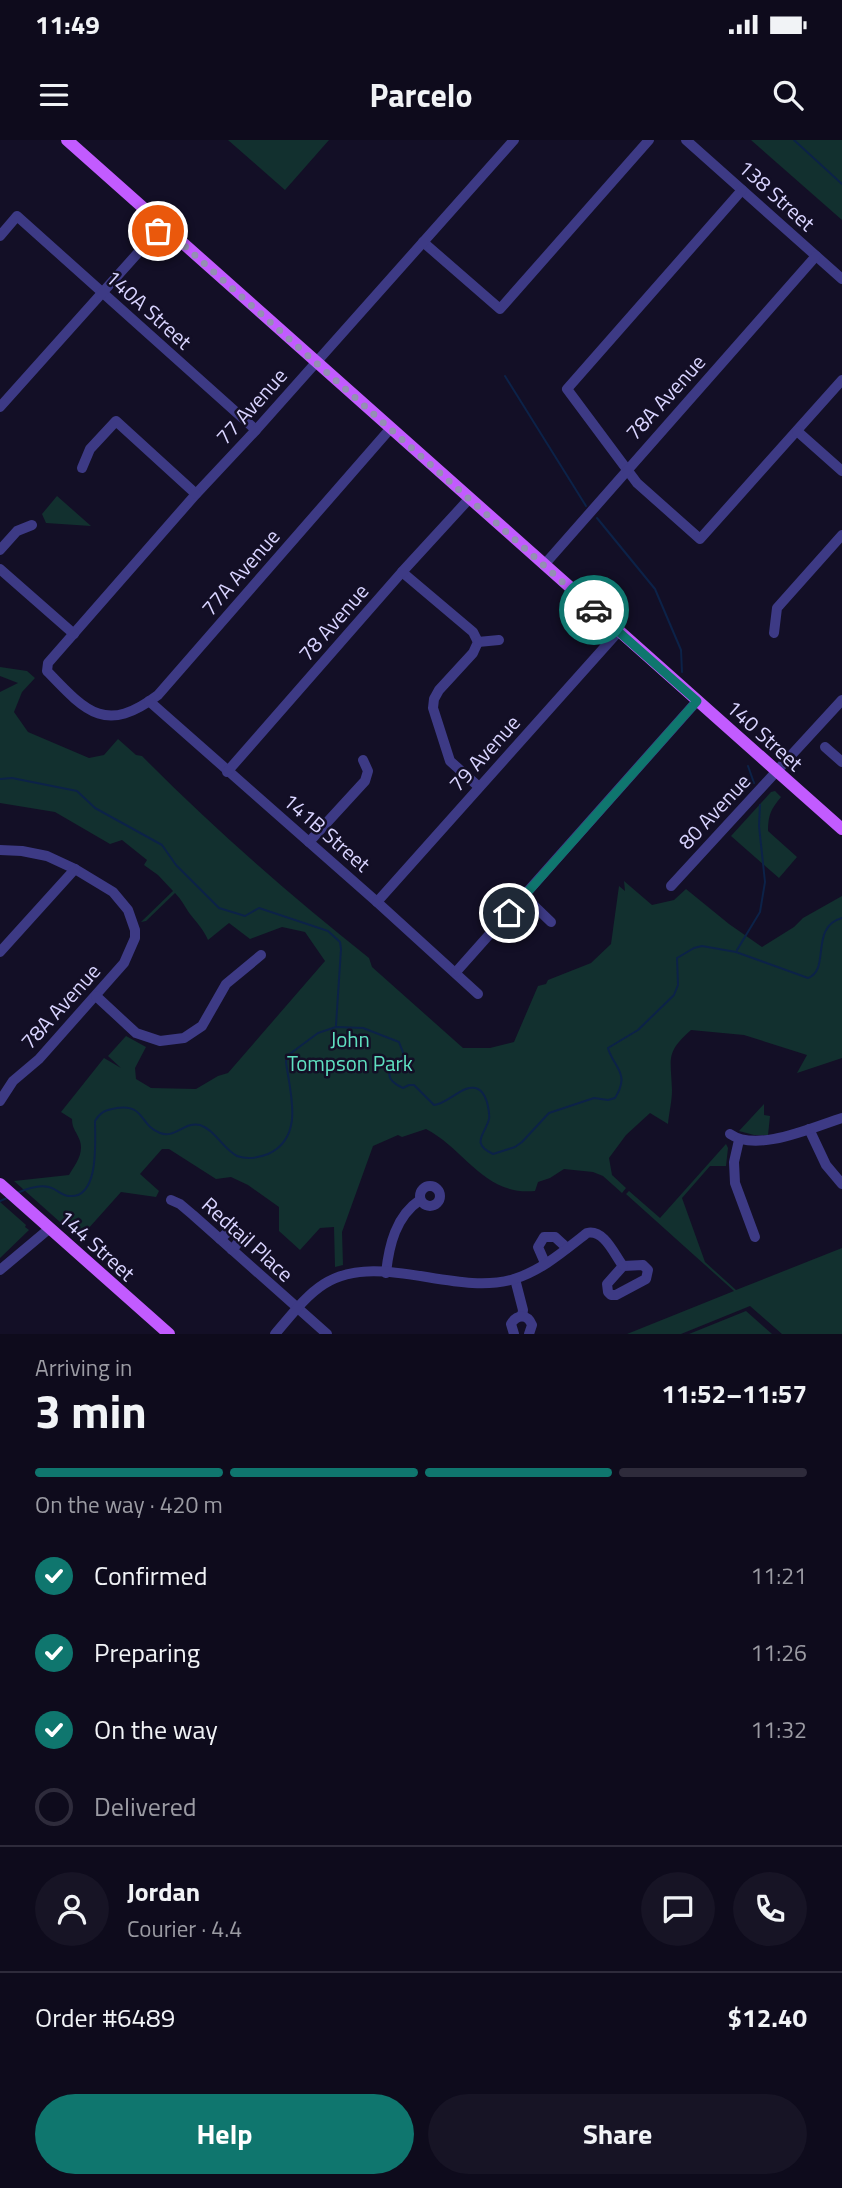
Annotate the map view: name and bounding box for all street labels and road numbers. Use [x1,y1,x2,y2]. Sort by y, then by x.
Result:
street label: 138 Street [731,152,823,239]
street label: 140A Street [99,261,200,357]
street label: 78A Avenue [618,347,712,447]
street label: 77 Avenue [208,360,294,452]
street label: 77A Avenue [193,521,287,623]
street label: 78 Avenue [290,576,376,668]
street label: 140 Street [719,692,811,779]
street label: 79 Avenue [441,707,527,799]
street label: 80 Avenue [670,766,758,856]
street label: 141B Street [276,785,378,880]
street label: 78A Avenue [13,956,107,1056]
street label: Redtail Place [195,1189,301,1289]
street label: 144 Street [51,1202,143,1289]

